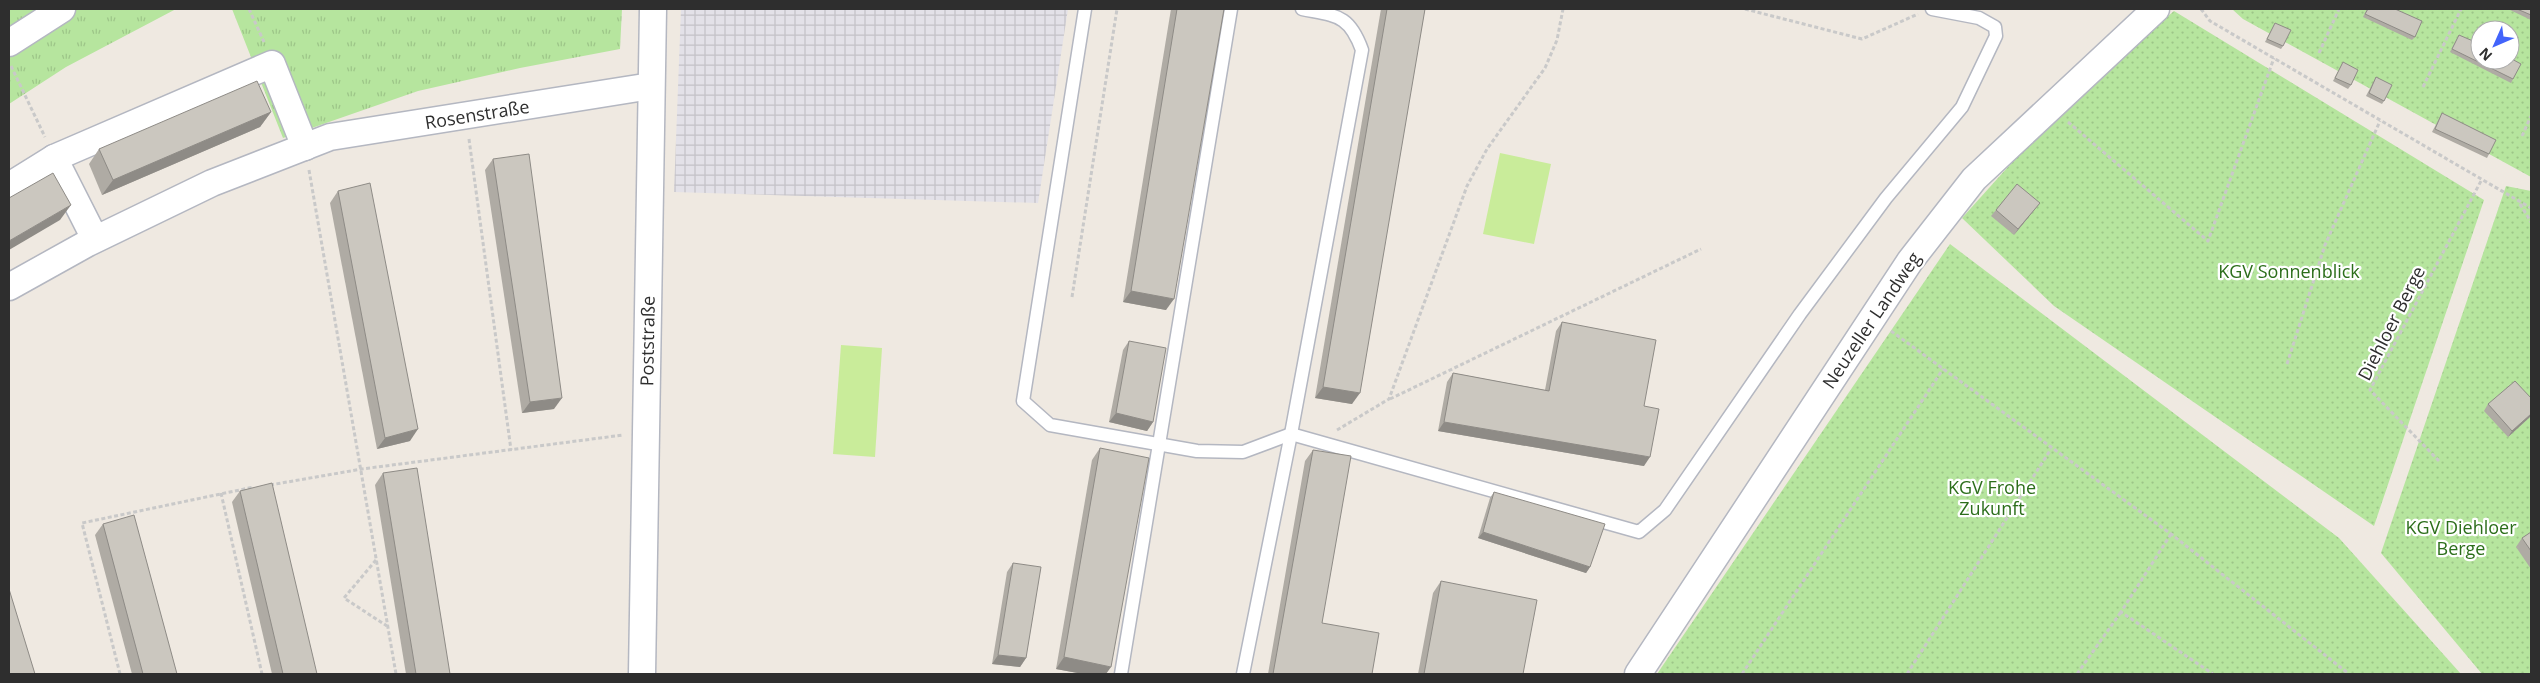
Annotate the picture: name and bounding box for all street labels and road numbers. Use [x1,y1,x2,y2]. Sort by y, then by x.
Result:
street label: Rosenstraße [423,94,531,134]
street label: Neuzeller Landweg [1816,247,1926,393]
street label: Diehloer Berge [2352,262,2430,384]
street label: Poststraße [634,296,660,386]

